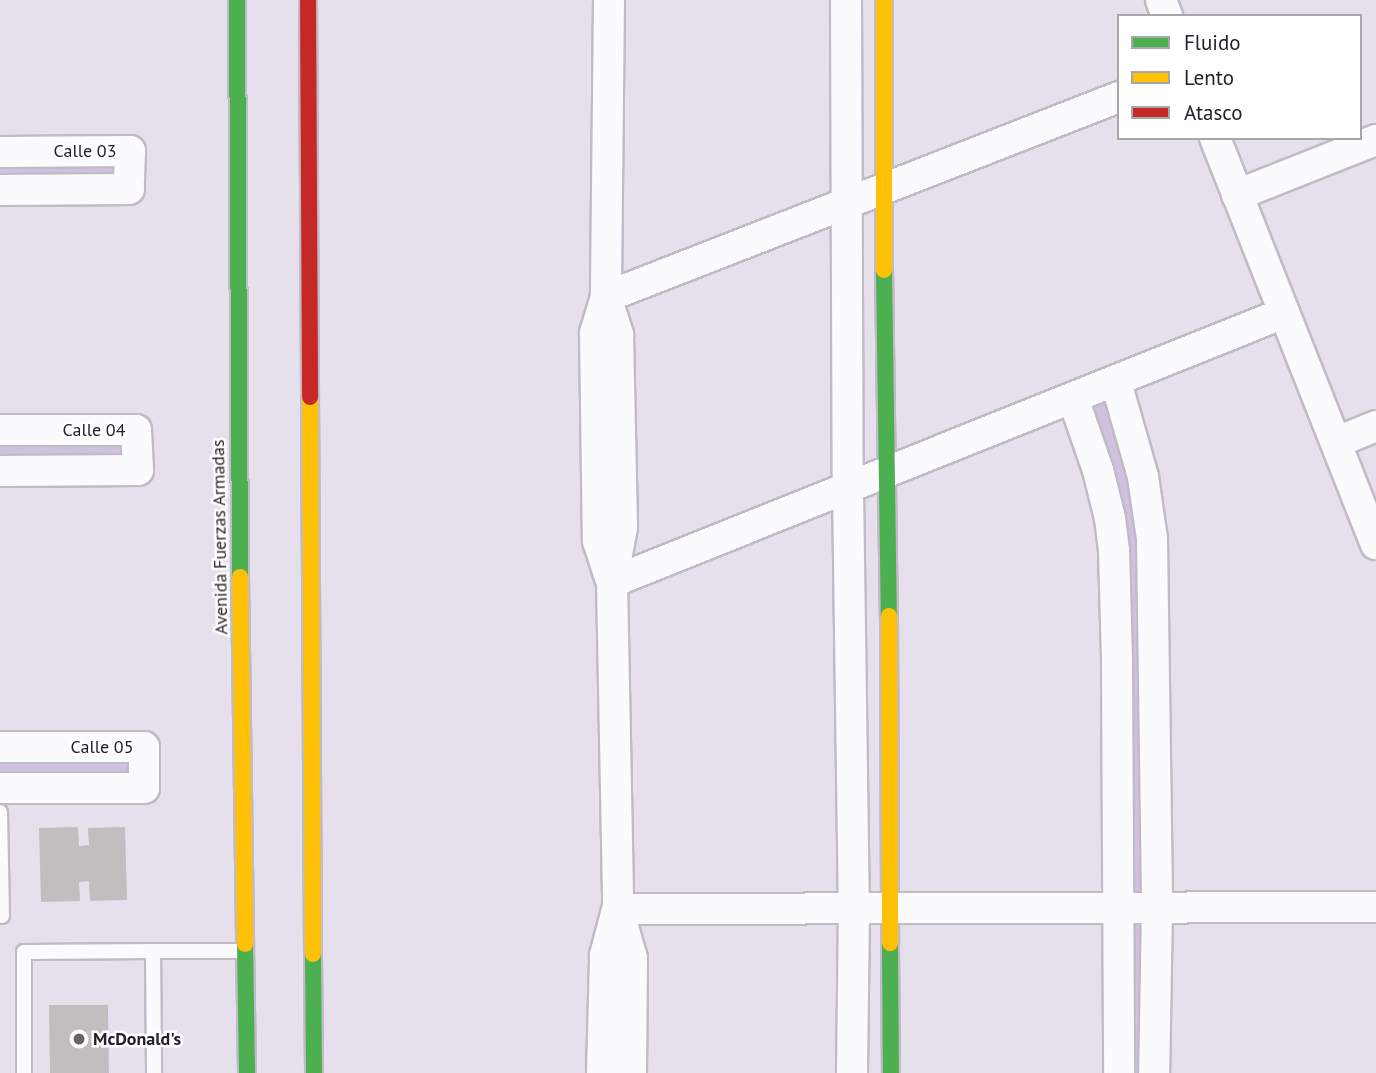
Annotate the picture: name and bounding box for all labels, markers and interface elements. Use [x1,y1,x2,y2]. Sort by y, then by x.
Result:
legend [1117,14,1362,140]
text: Fluido [1184,29,1241,56]
text: Lento [1184,64,1234,91]
text: Atasco [1184,99,1243,126]
street label: Calle 03 [54,140,116,162]
street label: Calle 04 [63,419,125,441]
street label: Avenida Fuerzas Armadas [207,439,233,635]
street label: Calle 05 [71,736,133,758]
place label: McDonald's [93,1028,181,1050]
marker: McDonald's [71,1031,87,1047]

